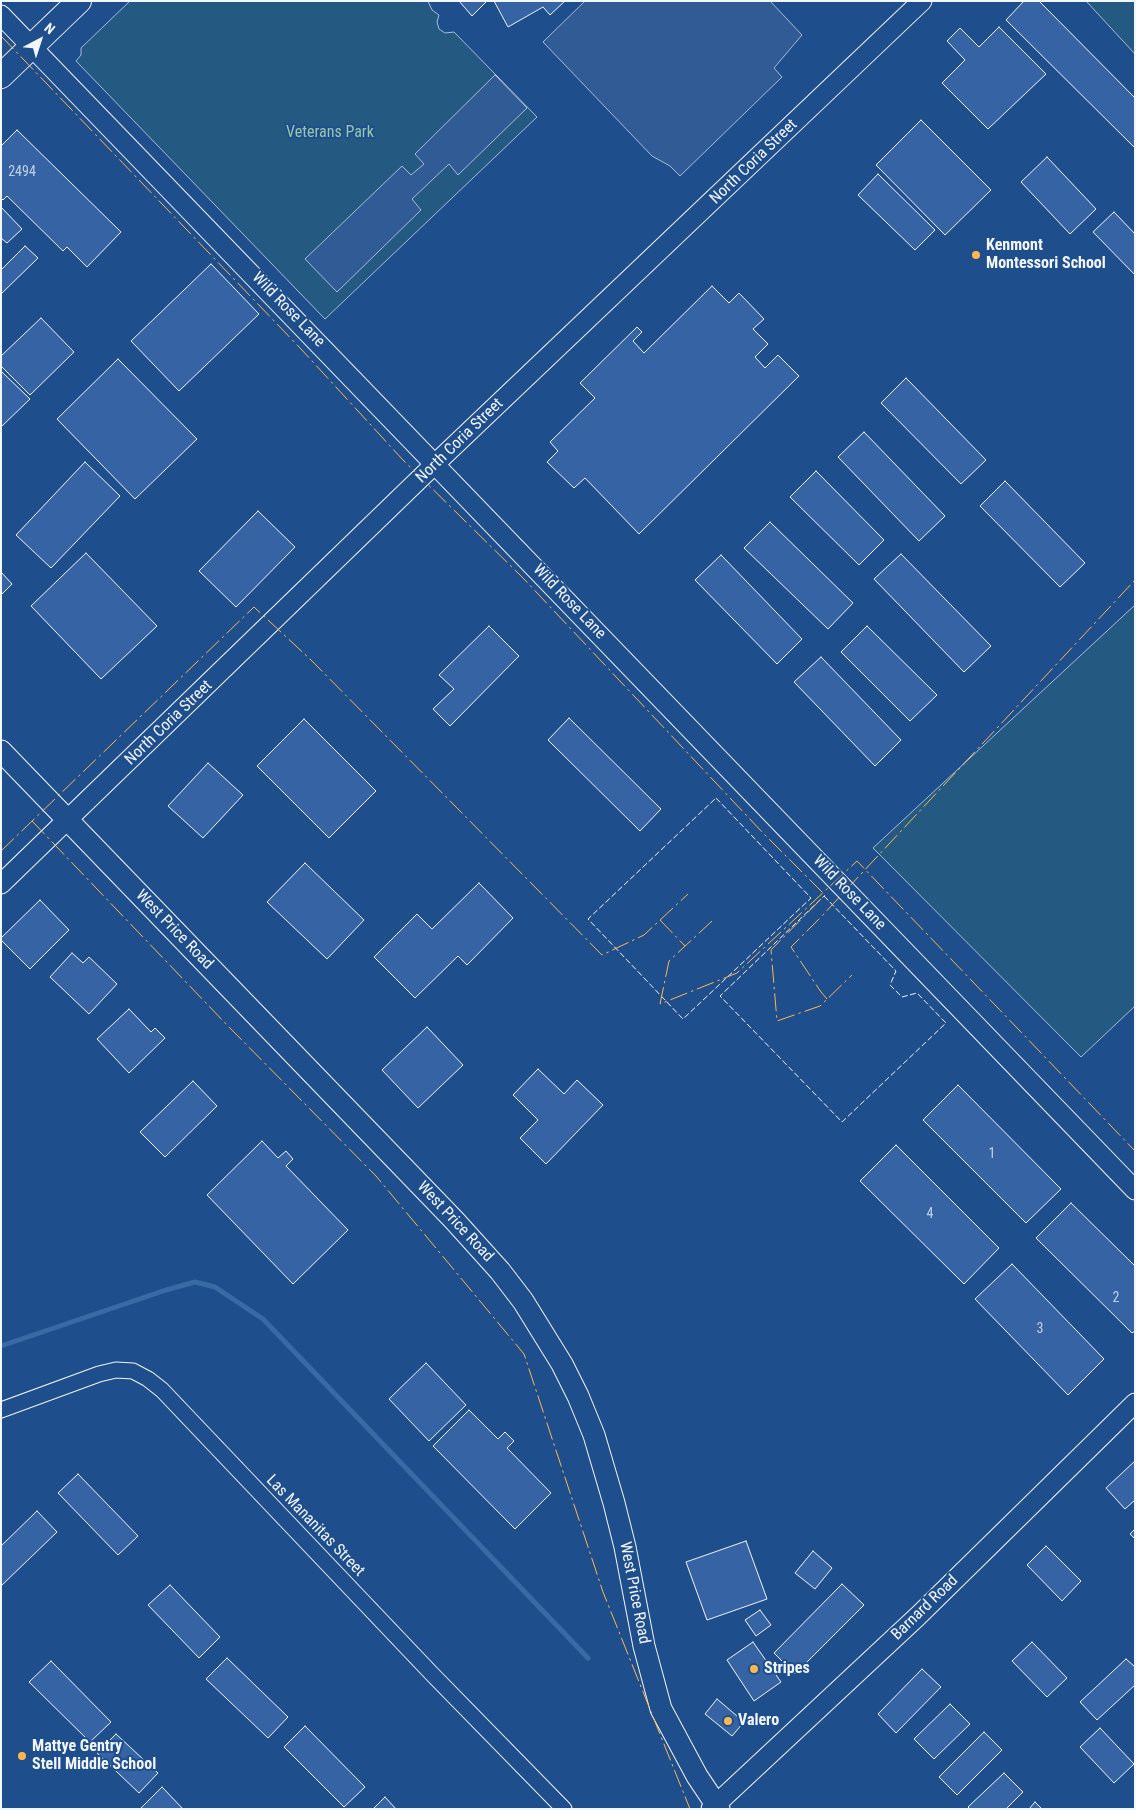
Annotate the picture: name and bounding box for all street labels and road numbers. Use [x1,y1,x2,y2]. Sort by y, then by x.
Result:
street label: North Coria Street [706,116,802,208]
street label: Wild Rose Lane [248,269,328,351]
street label: North Coria Street [412,395,508,487]
street label: Wild Rose Lane [529,561,609,643]
street label: North Coria Street [121,677,217,769]
street label: Wild Rose Lane [809,852,889,934]
street label: West Price Road [131,886,217,974]
street label: West Price Road [413,1178,497,1266]
street label: Las Mananitas Street [262,1471,368,1581]
street label: West Price Road [615,1540,653,1646]
street label: Barnard Road [888,1572,962,1644]

